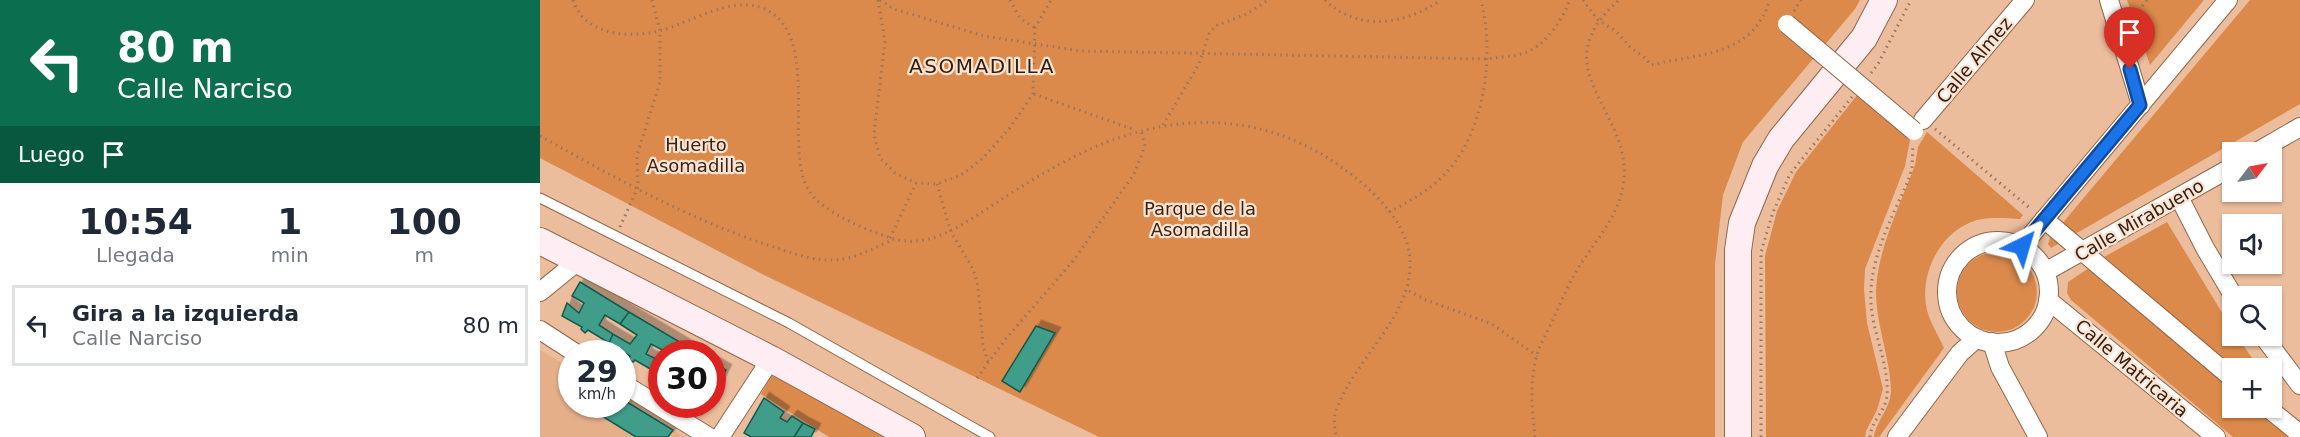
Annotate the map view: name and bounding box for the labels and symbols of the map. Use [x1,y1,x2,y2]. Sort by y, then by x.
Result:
pin [2104,7,2155,69]
street label: Calle Almez [1932,13,2016,107]
district label: ASOMADILLA [909,54,1055,78]
park label: Huerto Asomadilla [647,134,745,176]
north arrow [2222,142,2282,202]
street label: Calle Mirabueno [2071,174,2207,266]
park label: Parque de la Asomadilla [1144,198,1256,240]
position arrow [1990,214,2054,278]
street label: Calle Matricaria [2071,315,2193,421]
speed limit sign: 30 [648,340,726,418]

